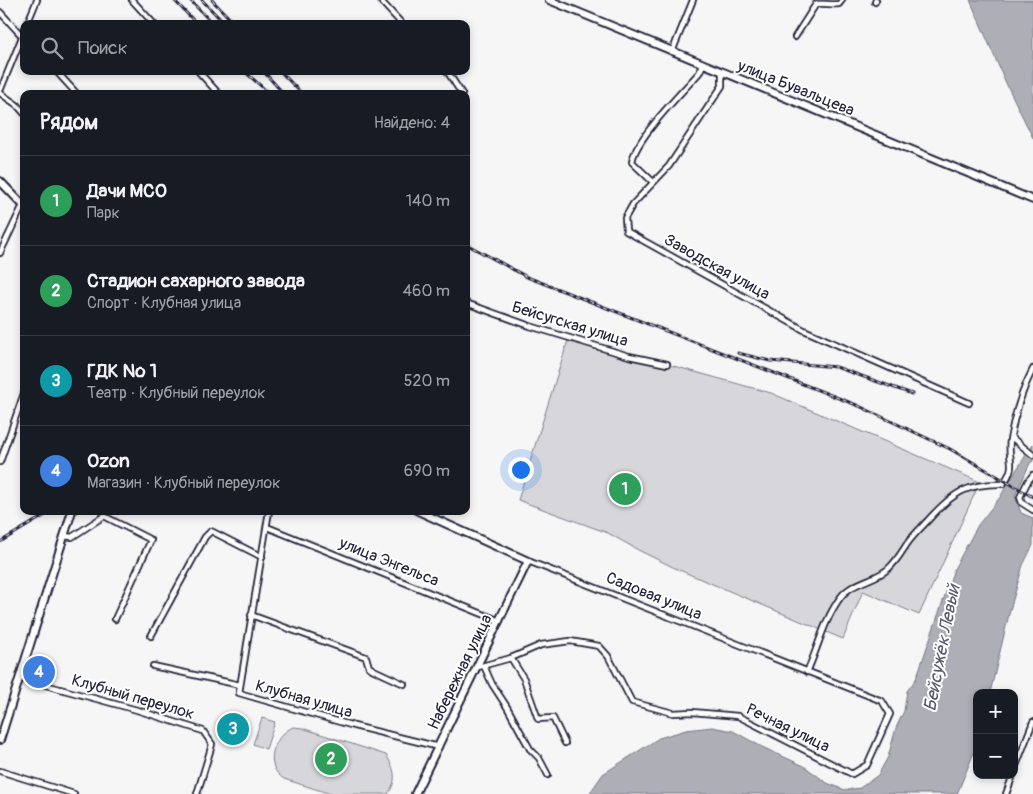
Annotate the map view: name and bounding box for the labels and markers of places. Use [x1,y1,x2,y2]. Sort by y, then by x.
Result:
pin: 1 [609,470,641,508]
pin: 4 [23,653,55,691]
pin: 3 [217,710,249,748]
pin: 2 [315,740,347,778]

